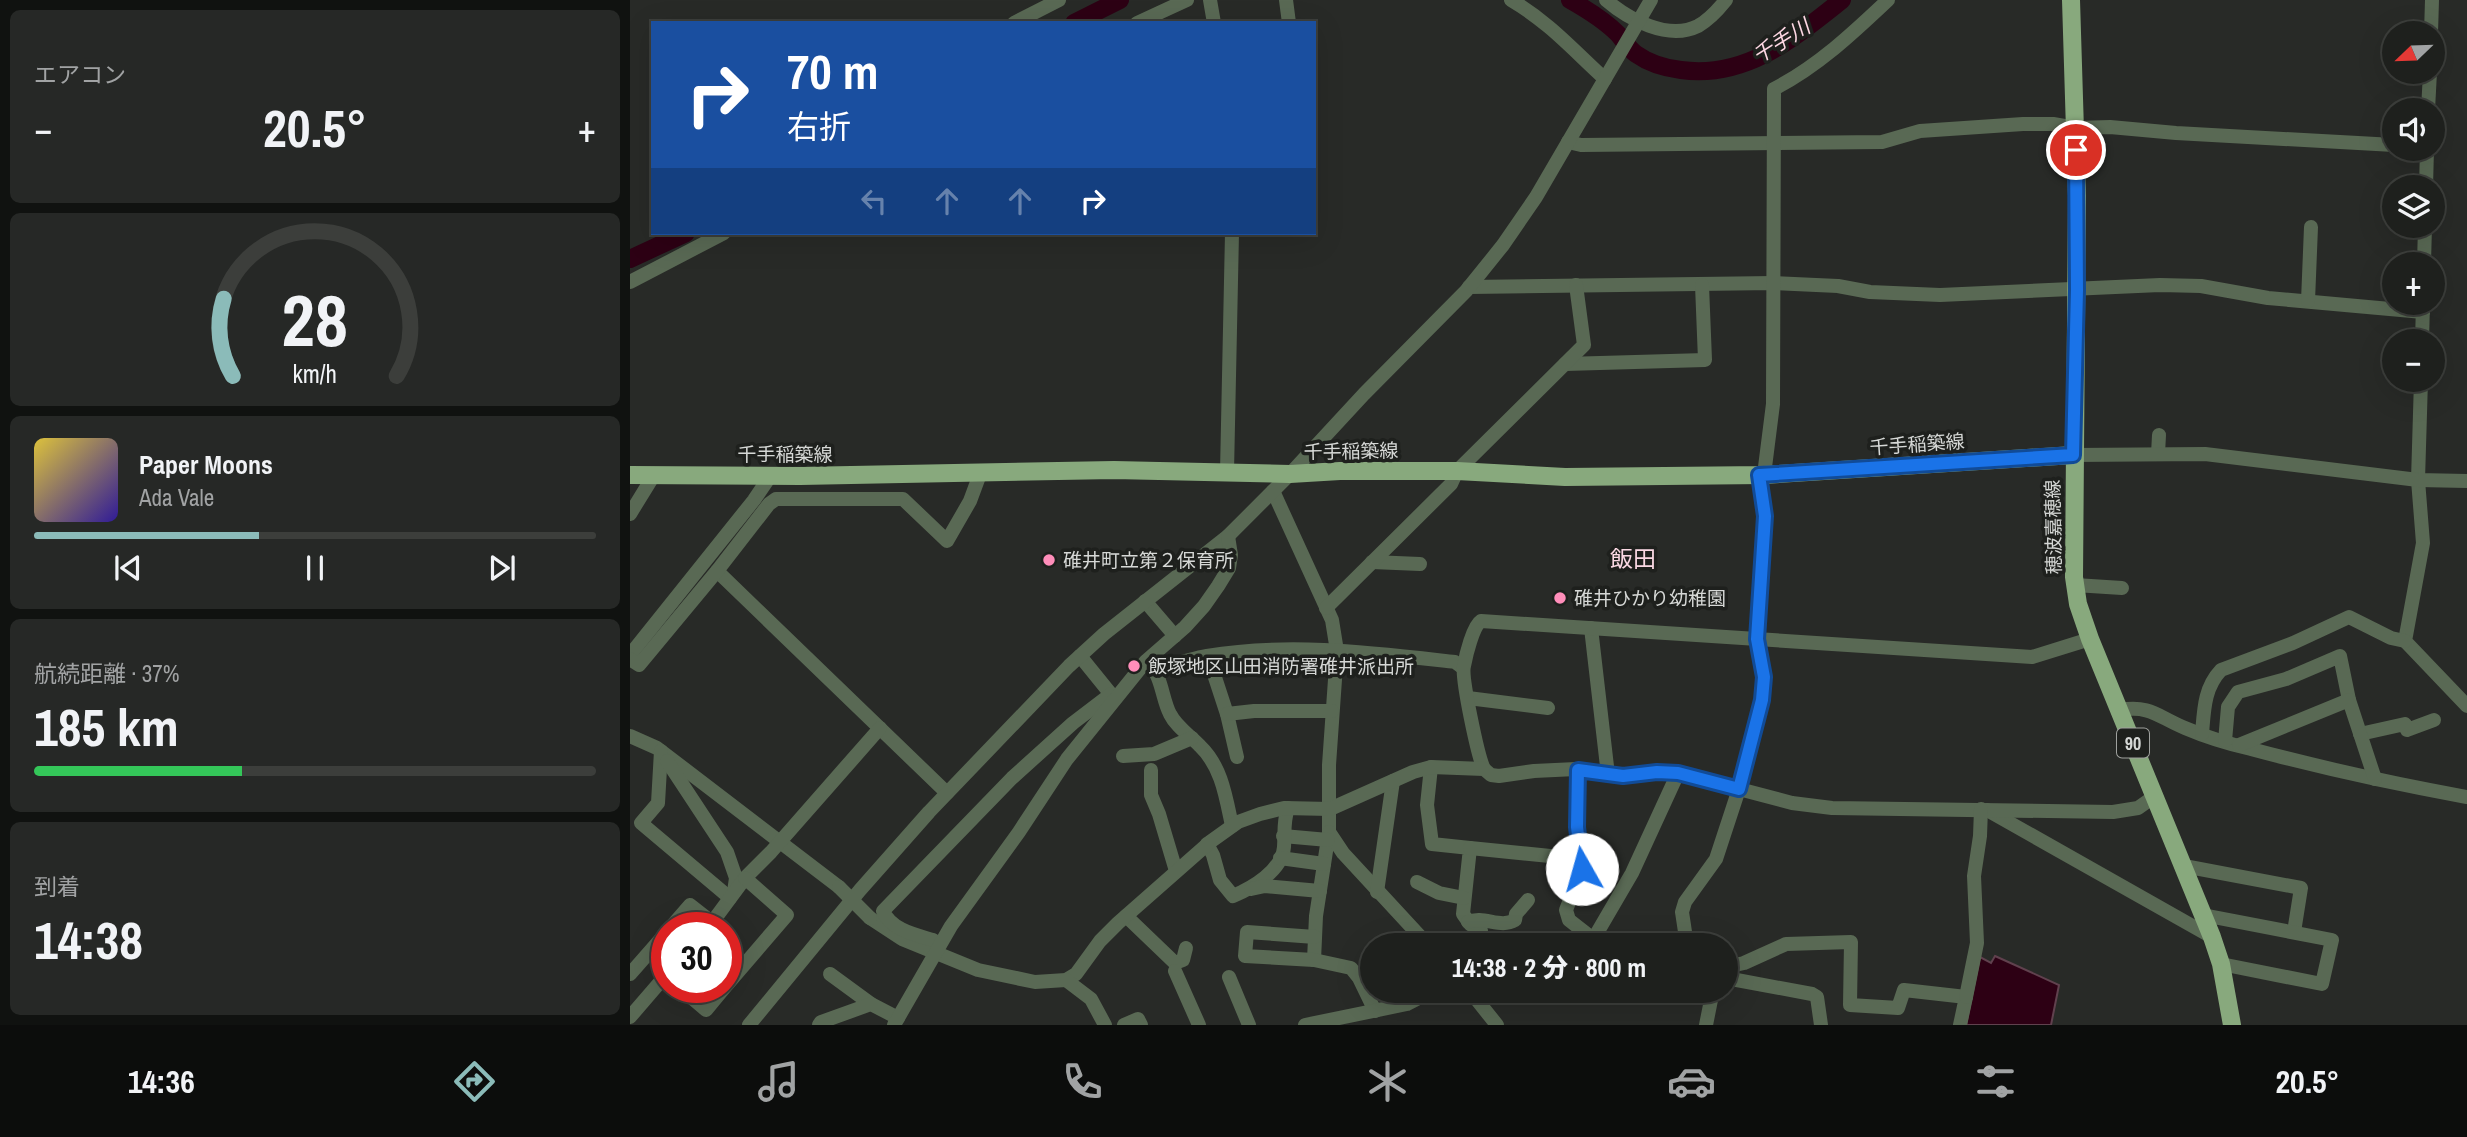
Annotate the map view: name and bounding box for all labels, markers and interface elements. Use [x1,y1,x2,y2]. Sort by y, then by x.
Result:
water label: 千手川 [1747,11,1817,70]
north arrow [2382,21,2445,84]
map controls [2382,21,2445,392]
text: 70 m [787,38,879,104]
icon: right [672,49,763,140]
text: エアコン [34,59,126,90]
text: 20.5° [263,93,367,163]
button: sound [2382,98,2445,161]
text: − [34,103,52,154]
text: + [578,103,596,154]
text: 右折 [787,105,851,148]
pin [2046,120,2106,180]
icon: arrive [2057,131,2095,169]
button: layers [2382,175,2445,238]
icon: left [855,182,893,220]
icon: ahead [928,182,966,220]
icon: ahead [1001,182,1039,220]
icon: right [1074,182,1112,220]
button: + [2382,252,2445,315]
text: 28 [282,271,348,369]
button: − [2382,329,2445,392]
text: km/h [293,356,337,390]
street label: 千手稲築線 [1869,428,1965,460]
street label: 千手稲築線 [1303,437,1399,465]
street label: 千手稲築線 [737,441,833,467]
text: Paper Moons [139,447,273,482]
street label: 穂波嘉穂線 [2039,479,2067,575]
text: Ada Vale [139,482,214,513]
district label: 飯田 [1610,543,1656,574]
place label: 碓井町立第２保育所 [1063,547,1234,573]
icon: previous [109,549,147,587]
icon: pause [296,549,334,587]
icon: next [483,549,521,587]
marker: 碓井町立第２保育所 [1041,552,1057,568]
place label: 碓井ひかり幼稚園 [1574,585,1726,611]
marker: 碓井ひかり幼稚園 [1552,590,1568,606]
place label: 飯塚地区山田消防署碓井派出所 [1148,653,1414,679]
text: 航続距離 · 37% [34,658,179,689]
marker: 飯塚地区山田消防署碓井派出所 [1126,658,1142,674]
text: 185 km [34,692,179,762]
road number: 90 [2117,728,2149,758]
position arrow [1545,832,1619,906]
text: 到着 [34,871,80,902]
text: 14:38 [34,905,143,975]
speed limit sign: 30 [651,912,742,1003]
text: 14:38 · 2 分 · 800 m [1452,950,1646,985]
icon: directions [450,1057,499,1106]
icon: music [754,1057,803,1106]
icon: phone [1058,1057,1107,1106]
icon: climate [1363,1057,1412,1106]
icon: car [1667,1057,1716,1106]
icon: filters [1971,1057,2020,1106]
text: 14:36 [128,1060,195,1103]
text: 20.5° [2275,1060,2339,1103]

